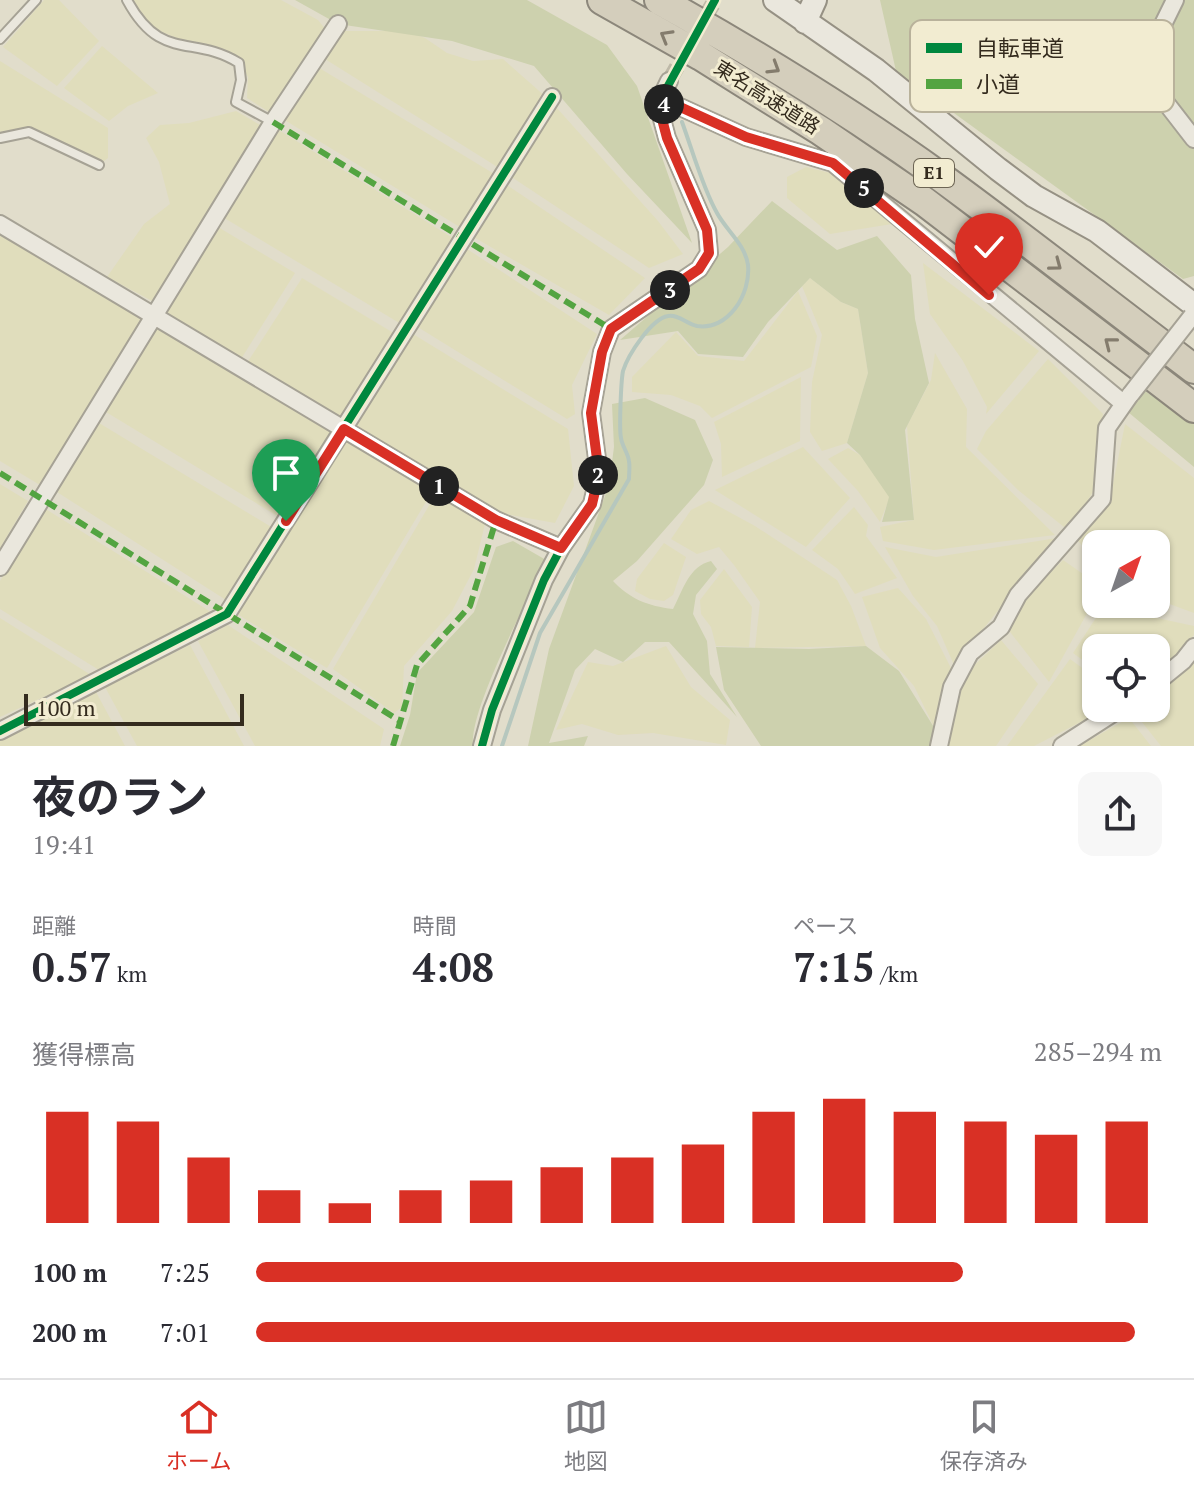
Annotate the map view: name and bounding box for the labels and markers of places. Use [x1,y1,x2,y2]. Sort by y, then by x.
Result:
pin: 4 [644,84,684,124]
pin: 5 [844,168,884,208]
pin [955,213,1023,295]
pin: 3 [650,270,690,310]
pin [252,439,320,521]
pin: 2 [578,455,618,495]
pin: 1 [419,466,459,506]

